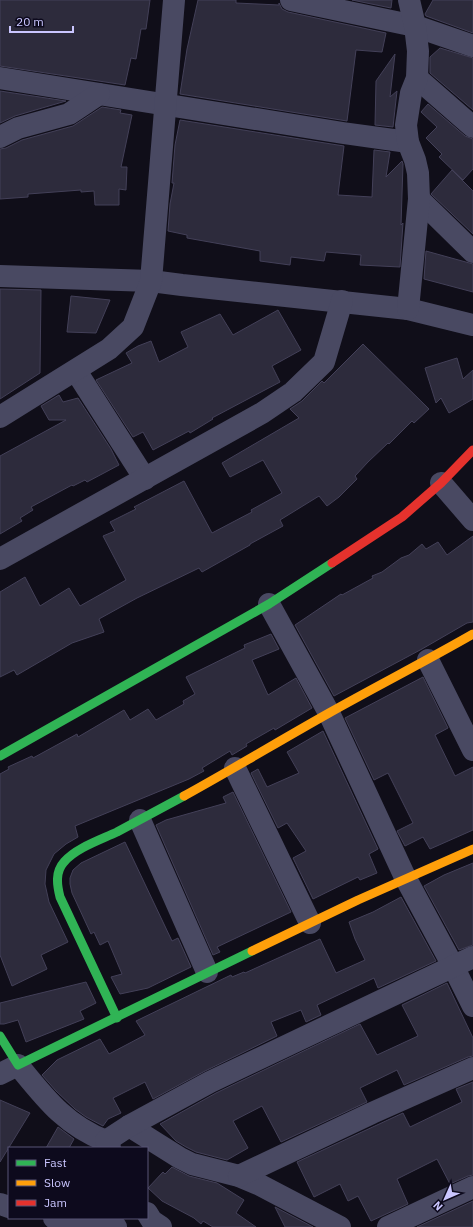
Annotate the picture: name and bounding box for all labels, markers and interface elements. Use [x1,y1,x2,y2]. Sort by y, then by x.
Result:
scale bar [10,8,73,34]
text: 20 m [16,14,44,29]
legend [8,1147,148,1219]
text: Fast [44,1155,67,1170]
text: Slow [44,1175,70,1190]
north arrow [425,1179,465,1219]
text: Jam [44,1195,67,1210]
text: N [430,1198,446,1214]

